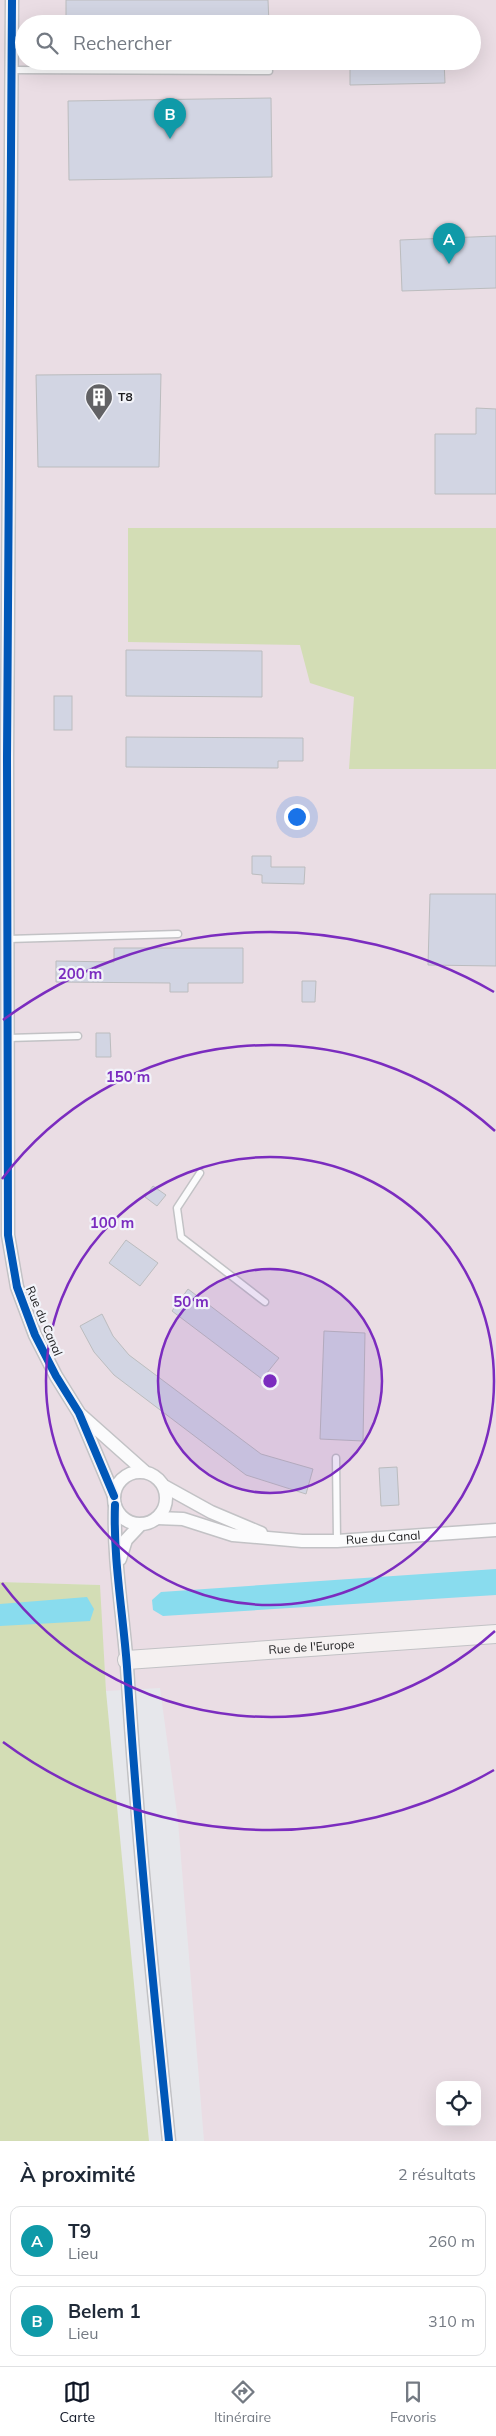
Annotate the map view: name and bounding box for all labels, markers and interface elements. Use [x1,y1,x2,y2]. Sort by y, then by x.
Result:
search box [15,15,481,70]
icon: search [33,29,61,57]
text: Rechercher [73,31,172,55]
pin: B [154,98,186,139]
pin: A [433,223,465,264]
building icon: T8 [84,382,114,421]
place label: T8 [118,389,133,404]
your location [284,804,310,830]
text: 200 m [58,964,102,983]
text: 150 m [106,1067,150,1086]
text: 100 m [90,1213,134,1232]
street label: Rue du Canal [23,1284,66,1358]
text: 50 m [173,1292,209,1311]
centre of rings [261,1372,279,1390]
street label: Rue du Canal [345,1527,421,1547]
street label: Rue de l'Europe [268,1636,355,1657]
map controls [436,2081,481,2126]
button: locate [436,2081,481,2126]
text: À proximité [20,2161,136,2187]
text: 2 résultats [398,2164,476,2184]
text: T9 [68,2219,91,2243]
text: A [31,2231,43,2251]
text: 260 m [428,2231,475,2251]
text: Lieu [68,2243,98,2263]
text: Belem 1 [68,2299,141,2323]
text: B [31,2311,43,2331]
text: 310 m [428,2311,475,2331]
text: Lieu [68,2323,98,2343]
tab: Carte [59,2378,95,2426]
tab: Itinéraire [214,2378,271,2426]
tab: Favoris [390,2378,437,2426]

